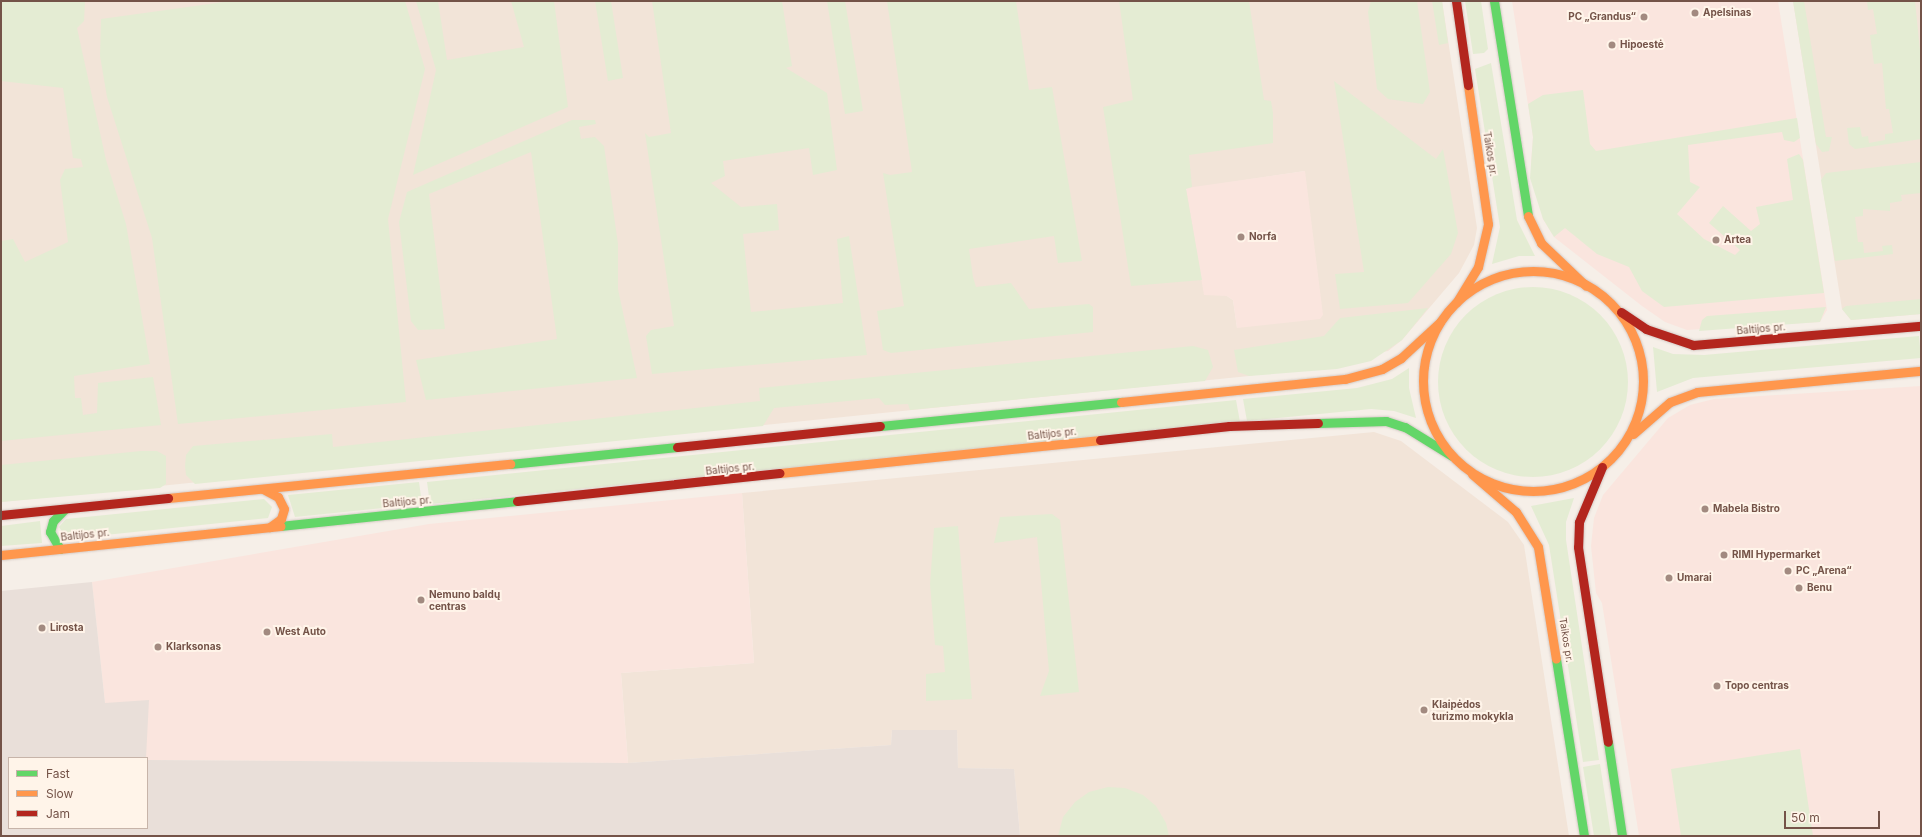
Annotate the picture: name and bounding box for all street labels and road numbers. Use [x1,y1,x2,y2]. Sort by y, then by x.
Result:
street label: Taikos pr. [1481,131,1499,177]
street label: Baltijos pr. [1736,321,1786,337]
street label: Baltijos pr. [1027,425,1077,443]
street label: Baltijos pr. [705,460,755,478]
street label: Baltijos pr. [382,494,432,510]
street label: Baltijos pr. [60,526,110,544]
street label: Taikos pr. [1557,617,1575,663]

